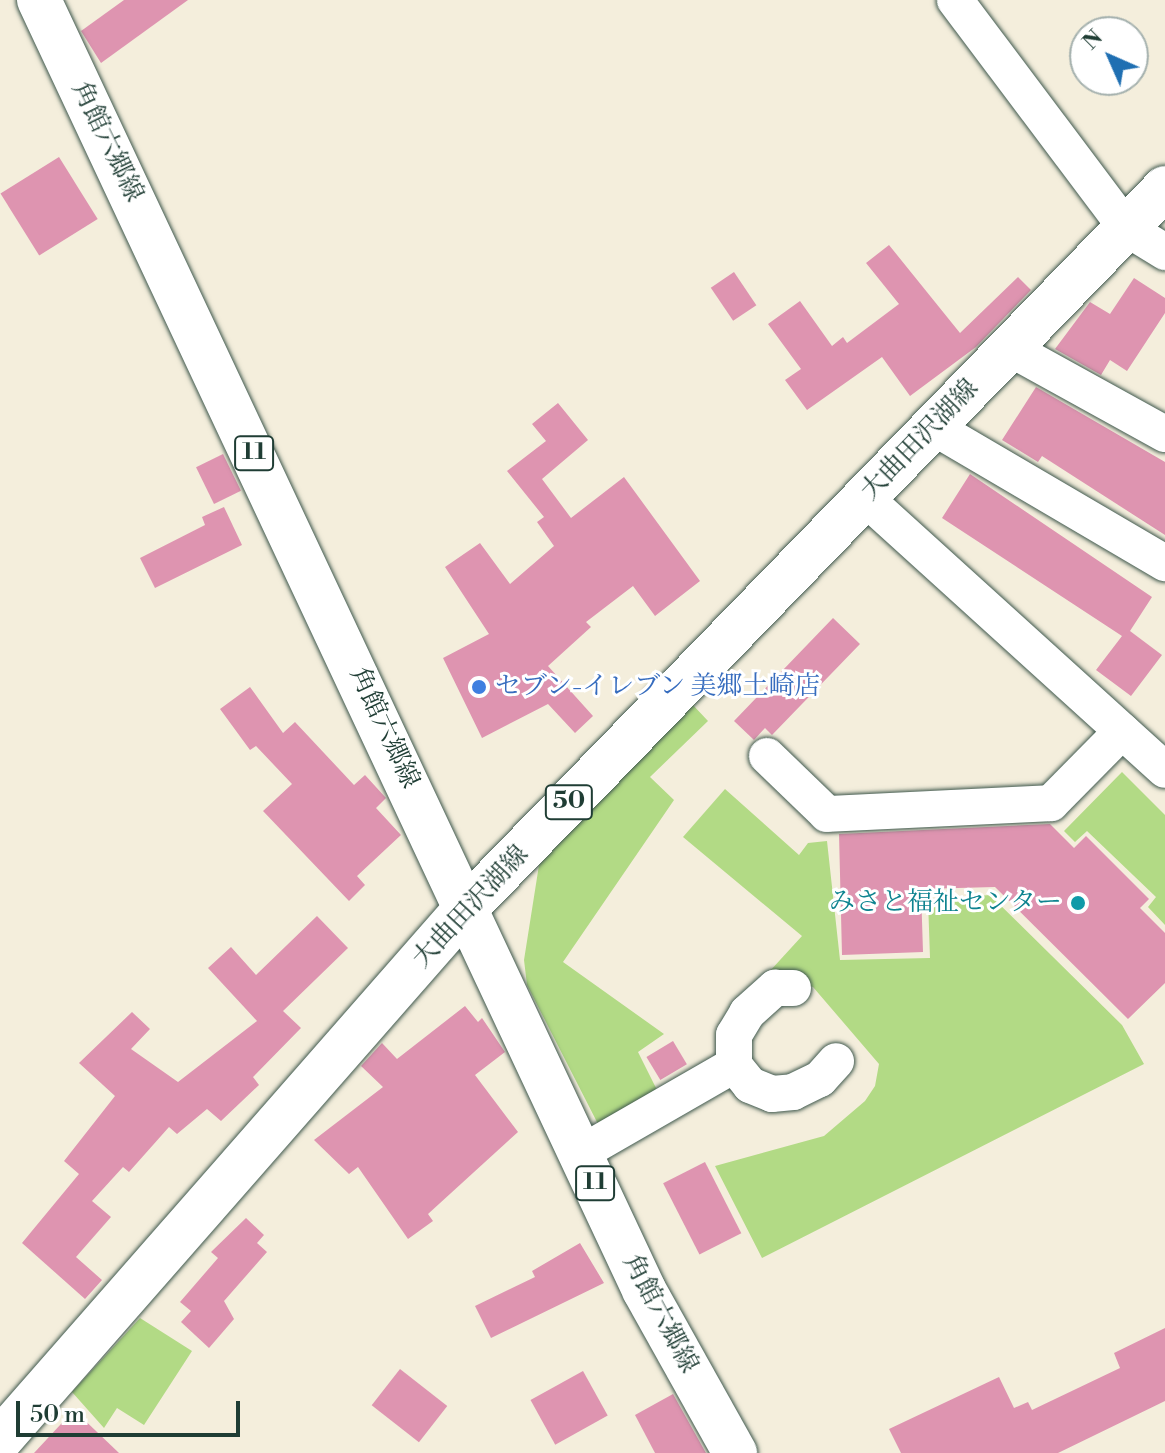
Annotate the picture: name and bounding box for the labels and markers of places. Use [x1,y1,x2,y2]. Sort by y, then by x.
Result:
place label: セブン-イレブン 美郷土崎店 [495,671,823,703]
marker: セブン-イレブン 美郷土崎店 [470,678,488,696]
place label: みさと福祉センター [828,887,1062,919]
marker: みさと福祉センター [1069,894,1087,912]

